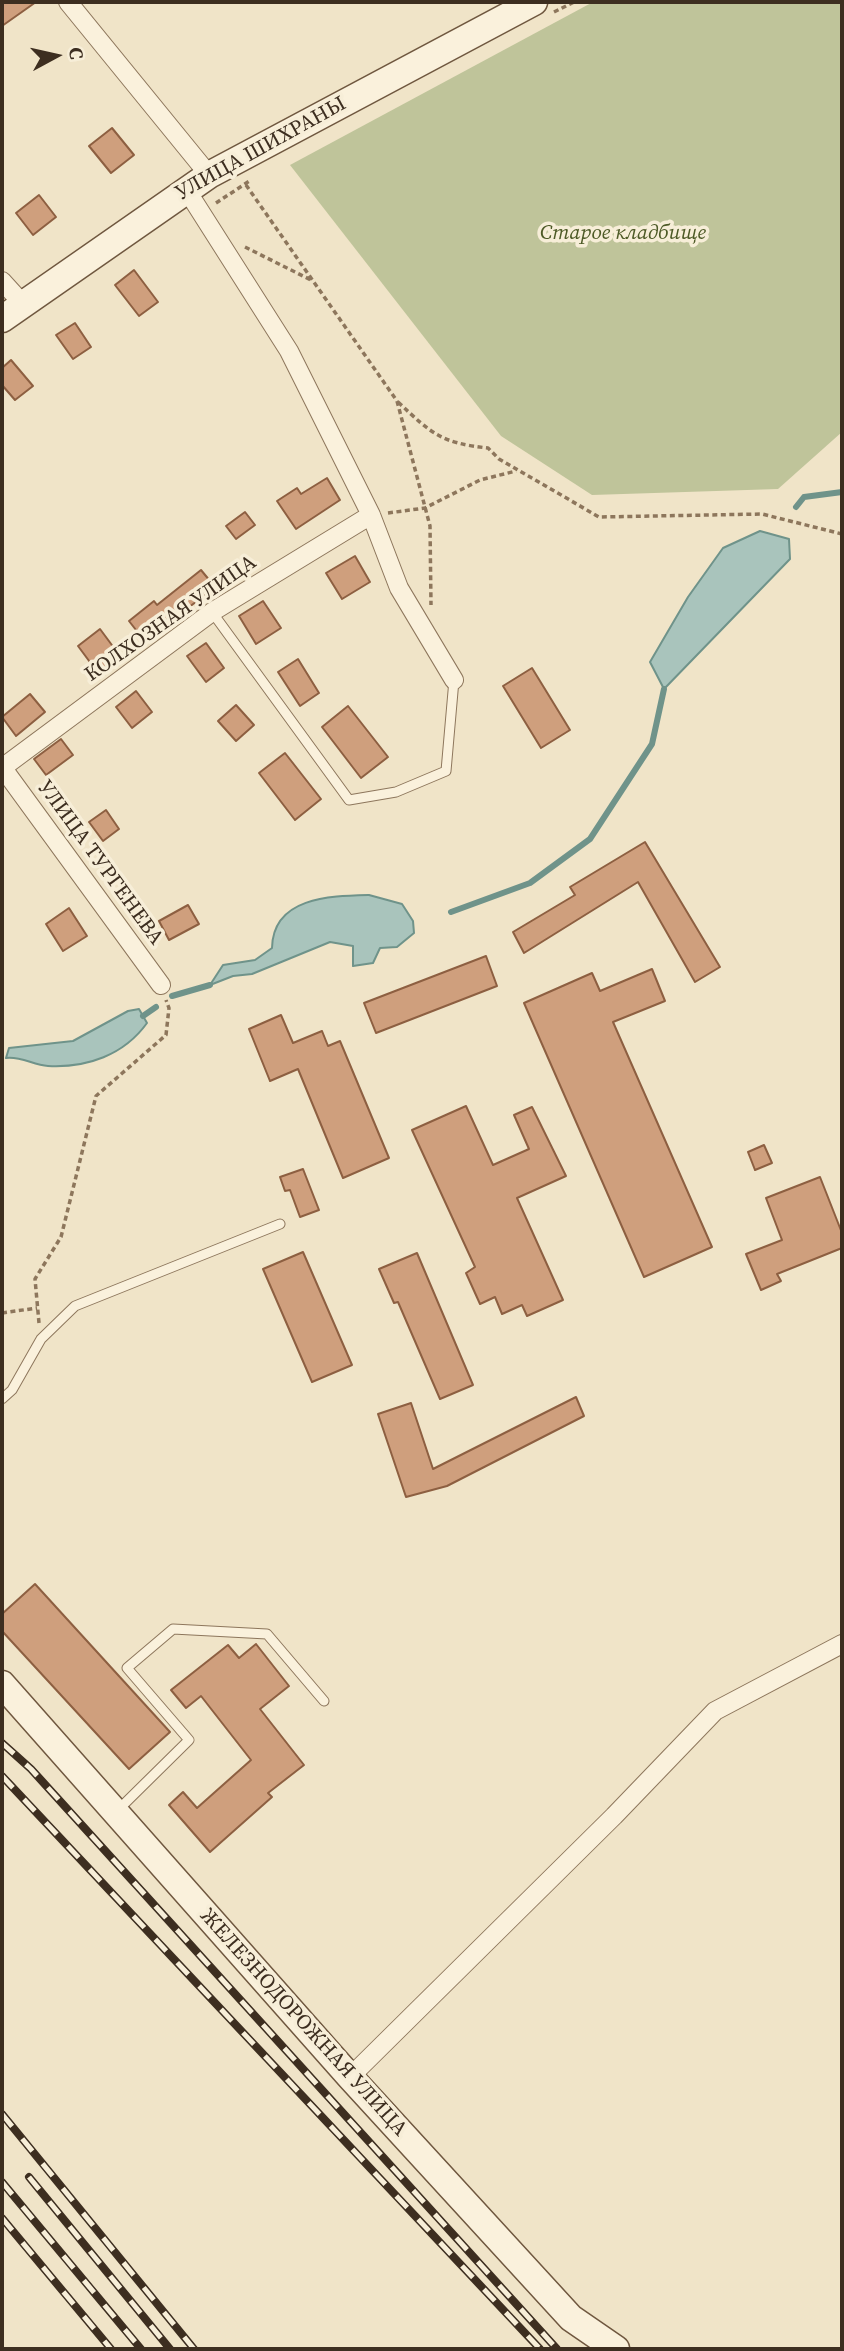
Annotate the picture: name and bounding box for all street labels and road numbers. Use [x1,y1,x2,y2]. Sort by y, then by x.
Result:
street label: УЛИЦА ШИХРАНЫ [171,92,351,206]
street label: КОЛХОЗНАЯ УЛИЦА [80,550,262,688]
street label: УЛИЦА ТУРГЕНЕВА [32,776,168,950]
street label: ЖЕЛЕЗНОДОРОЖНАЯ УЛИЦА [194,1904,412,2142]

